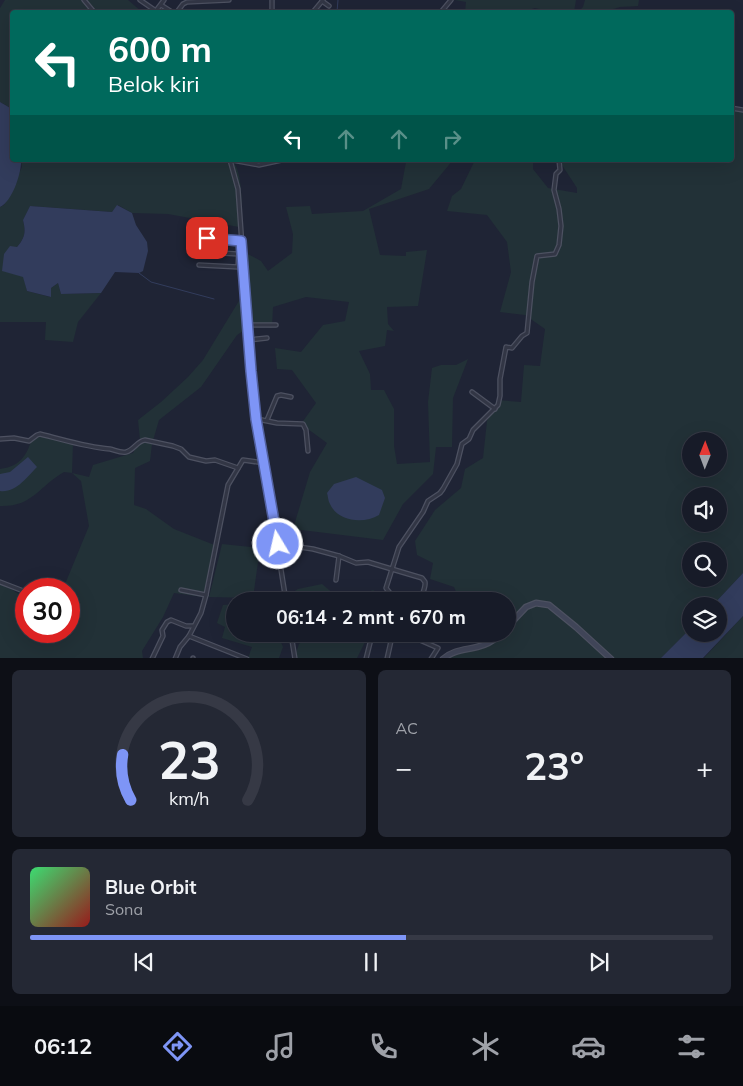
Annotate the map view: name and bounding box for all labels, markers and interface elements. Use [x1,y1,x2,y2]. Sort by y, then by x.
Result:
text: 600 m [108,27,212,71]
icon: left [25,30,90,95]
text: Belok kiri [108,70,200,98]
icon: left [279,125,307,153]
icon: ahead [332,125,360,153]
icon: ahead [385,125,413,153]
icon: right [438,125,466,153]
pin [186,217,228,259]
icon: arrive [193,224,221,252]
north arrow [682,432,728,478]
map controls [682,432,727,642]
button: sound [682,487,727,532]
position arrow [251,517,303,569]
button: search [682,542,727,587]
speed limit sign: 30 [15,578,80,643]
button: layers [682,597,727,642]
text: 06:14 · 2 mnt · 670 m [276,605,466,629]
text: AC [396,718,418,738]
text: 23 [158,727,220,792]
text: 23° [524,742,584,790]
text: − [396,750,412,785]
text: + [696,750,713,785]
text: km/h [169,787,209,809]
text: Blue Orbit [105,875,196,899]
text: Sona [105,899,143,919]
icon: previous [130,948,158,976]
icon: pause [357,948,385,976]
icon: next [585,948,613,976]
icon: directions [160,1029,195,1064]
icon: music [263,1029,298,1064]
icon: phone [366,1029,401,1064]
icon: climate [468,1029,503,1064]
icon: car [571,1029,606,1064]
icon: filters [674,1029,709,1064]
text: 06:12 [34,1032,92,1060]

